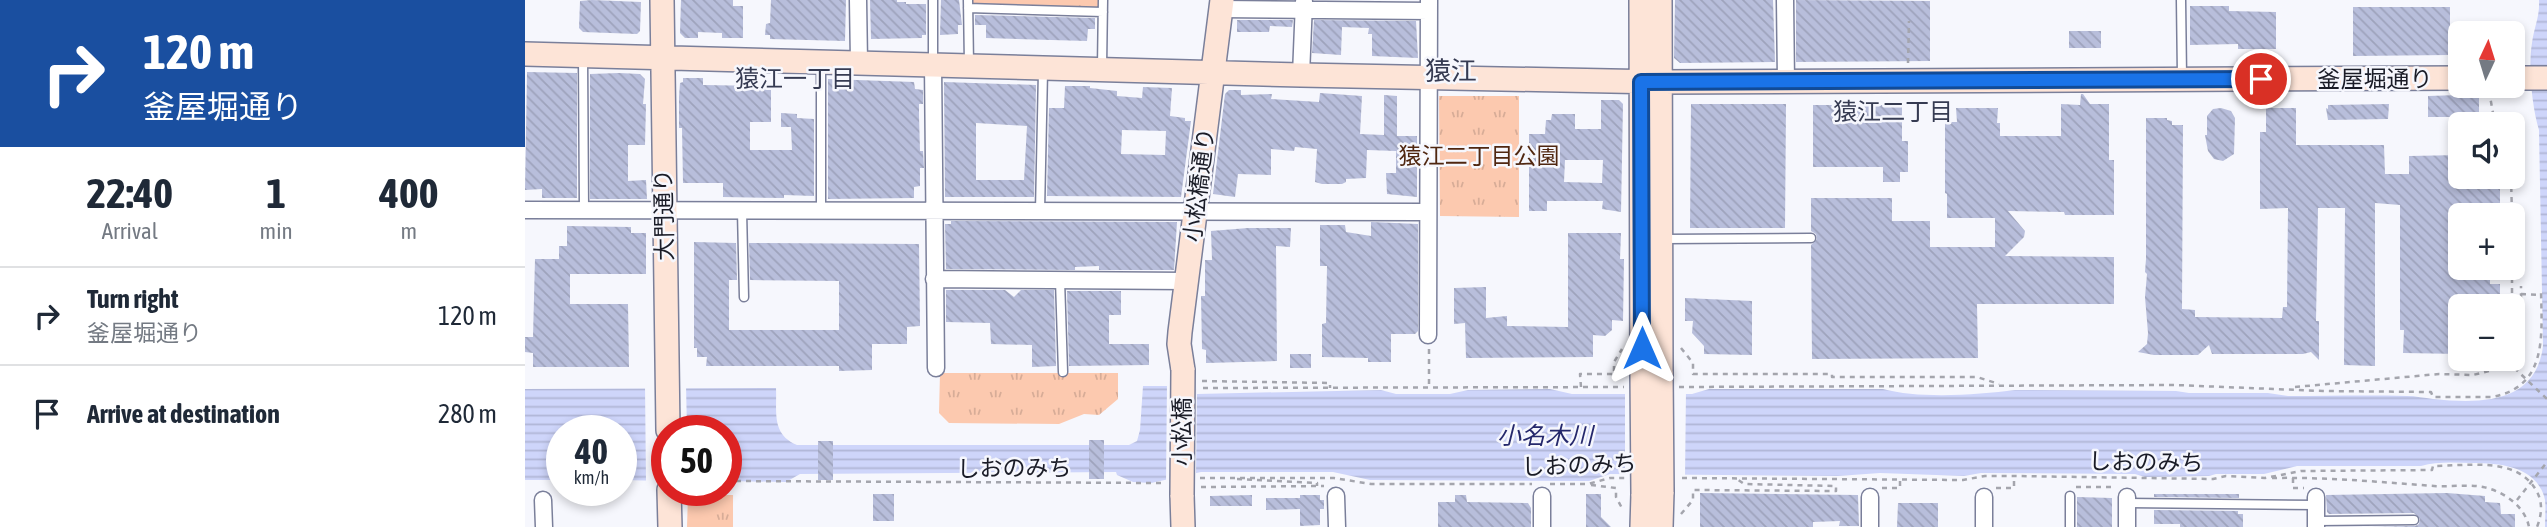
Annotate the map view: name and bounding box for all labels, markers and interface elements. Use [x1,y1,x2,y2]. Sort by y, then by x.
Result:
north arrow [2448,21,2525,98]
map controls [2448,21,2525,371]
text: 120 m [143,23,254,79]
icon: right [28,28,119,119]
pin [2231,49,2291,109]
district label: 猿江 [1425,56,1477,86]
icon: arrive [2242,60,2280,98]
district label: 猿江一丁目 [735,65,855,92]
street label: 釜屋堀通り [2318,66,2433,92]
text: 釜屋堀通り [143,88,303,125]
district label: 猿江二丁目 [1833,98,1953,125]
button: sound [2448,112,2525,189]
street label: 小松橋通り [1179,126,1219,244]
park label: 猿江二丁目公園 [1399,143,1560,169]
text: 22:40 [87,169,173,217]
text: 1 [266,169,286,217]
text: 400 [379,169,438,217]
street label: 大門通り [650,169,678,261]
button: + [2448,203,2525,280]
text: Arrival [102,218,158,244]
text: min [260,218,293,244]
text: m [401,218,417,244]
text: Turn right [87,284,178,314]
button: − [2448,294,2525,371]
icon: right [28,297,66,335]
text: 120 m [438,301,497,331]
position arrow [1605,311,1679,385]
text: 釜屋堀通り [87,320,202,346]
icon: arrive [28,395,66,433]
street label: 小松橋 [1169,398,1195,467]
text: Arrive at destination [87,399,280,429]
text: 280 m [438,399,497,429]
speed limit sign: 50 [651,415,742,506]
water label: 小名木川 [1497,422,1596,449]
text: 40 [575,431,608,471]
street label: しおのみち [2088,448,2204,476]
street label: しおのみち [1521,450,1637,480]
street label: しおのみち [957,455,1072,481]
text: km/h [574,467,609,488]

